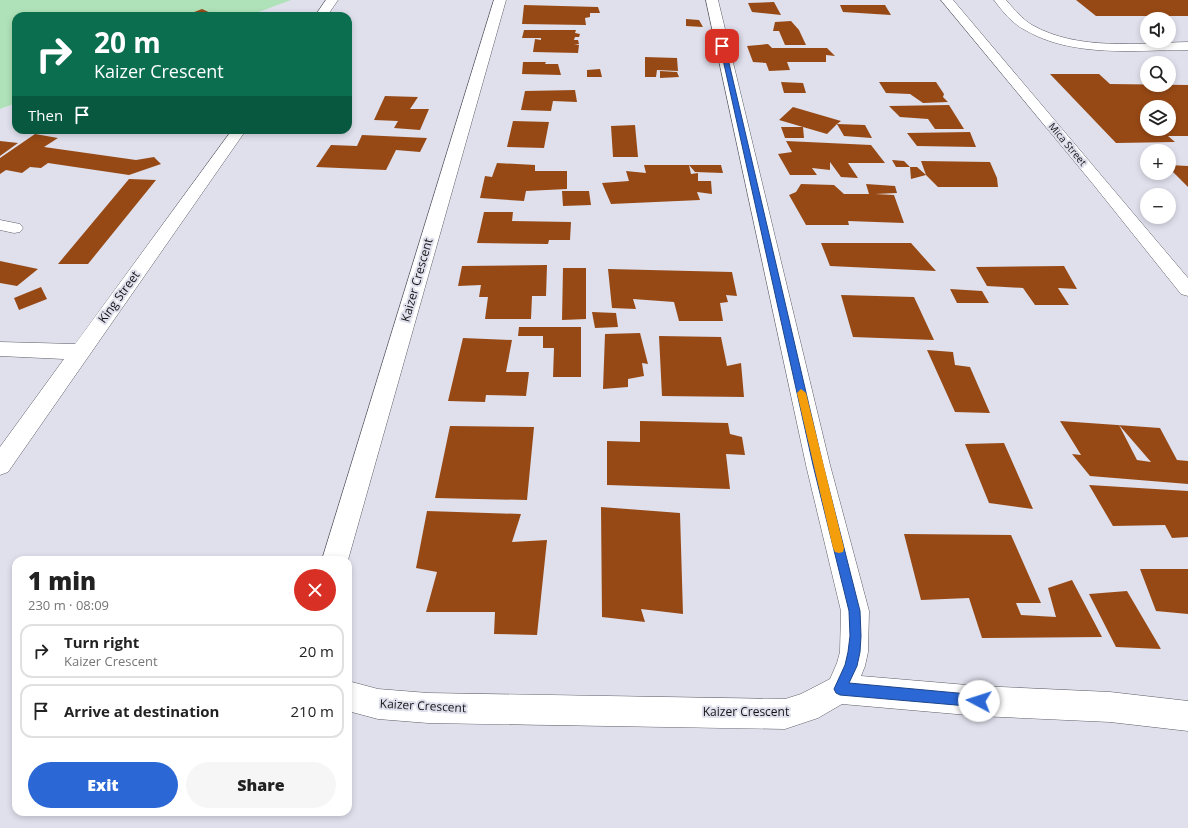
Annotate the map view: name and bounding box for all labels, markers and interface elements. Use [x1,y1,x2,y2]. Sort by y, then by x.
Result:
map controls [1140,12,1176,224]
button: sound [1140,12,1176,48]
text: 20 m [94,23,161,61]
icon: right [28,28,80,80]
pin [705,29,739,63]
icon: arrive [711,35,733,57]
button: search [1140,56,1176,92]
text: Kaizer Crescent [94,59,224,83]
button: layers [1140,100,1176,136]
icon: arrive [71,104,93,126]
text: Then [28,105,63,125]
street label: Mica Street [1046,119,1090,169]
button: + [1140,144,1176,180]
button: − [1140,188,1176,224]
street label: Kaizer Crescent [396,236,437,324]
street label: King Street [94,267,143,326]
text: 1 min [28,564,96,597]
button: close [294,569,336,611]
text: 230 m · 08:09 [28,596,109,614]
text: Turn right [64,632,139,652]
icon: right [30,640,52,662]
text: 20 m [299,641,334,661]
text: Kaizer Crescent [64,652,158,670]
position arrow [958,680,1000,722]
street label: Kaizer Crescent [379,695,467,716]
icon: arrive [30,700,52,722]
text: Arrive at destination [64,701,219,721]
text: 210 m [290,701,334,721]
street label: Kaizer Crescent [703,703,789,720]
button: Exit [28,762,178,808]
button: Share [186,762,336,808]

